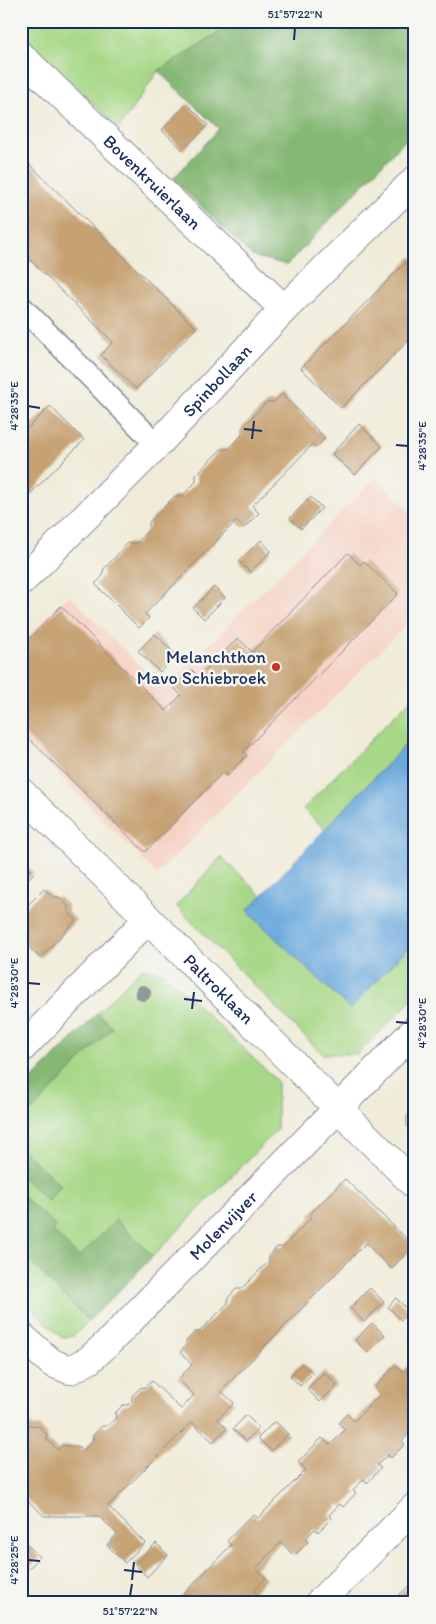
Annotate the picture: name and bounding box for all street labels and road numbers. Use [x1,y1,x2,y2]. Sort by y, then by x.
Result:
street label: Bovenkruierlaan [98,130,206,234]
street label: Spinbollaan [178,340,256,422]
street label: Paltroklaan [179,949,258,1029]
street label: Molenvijver [185,1186,263,1265]

